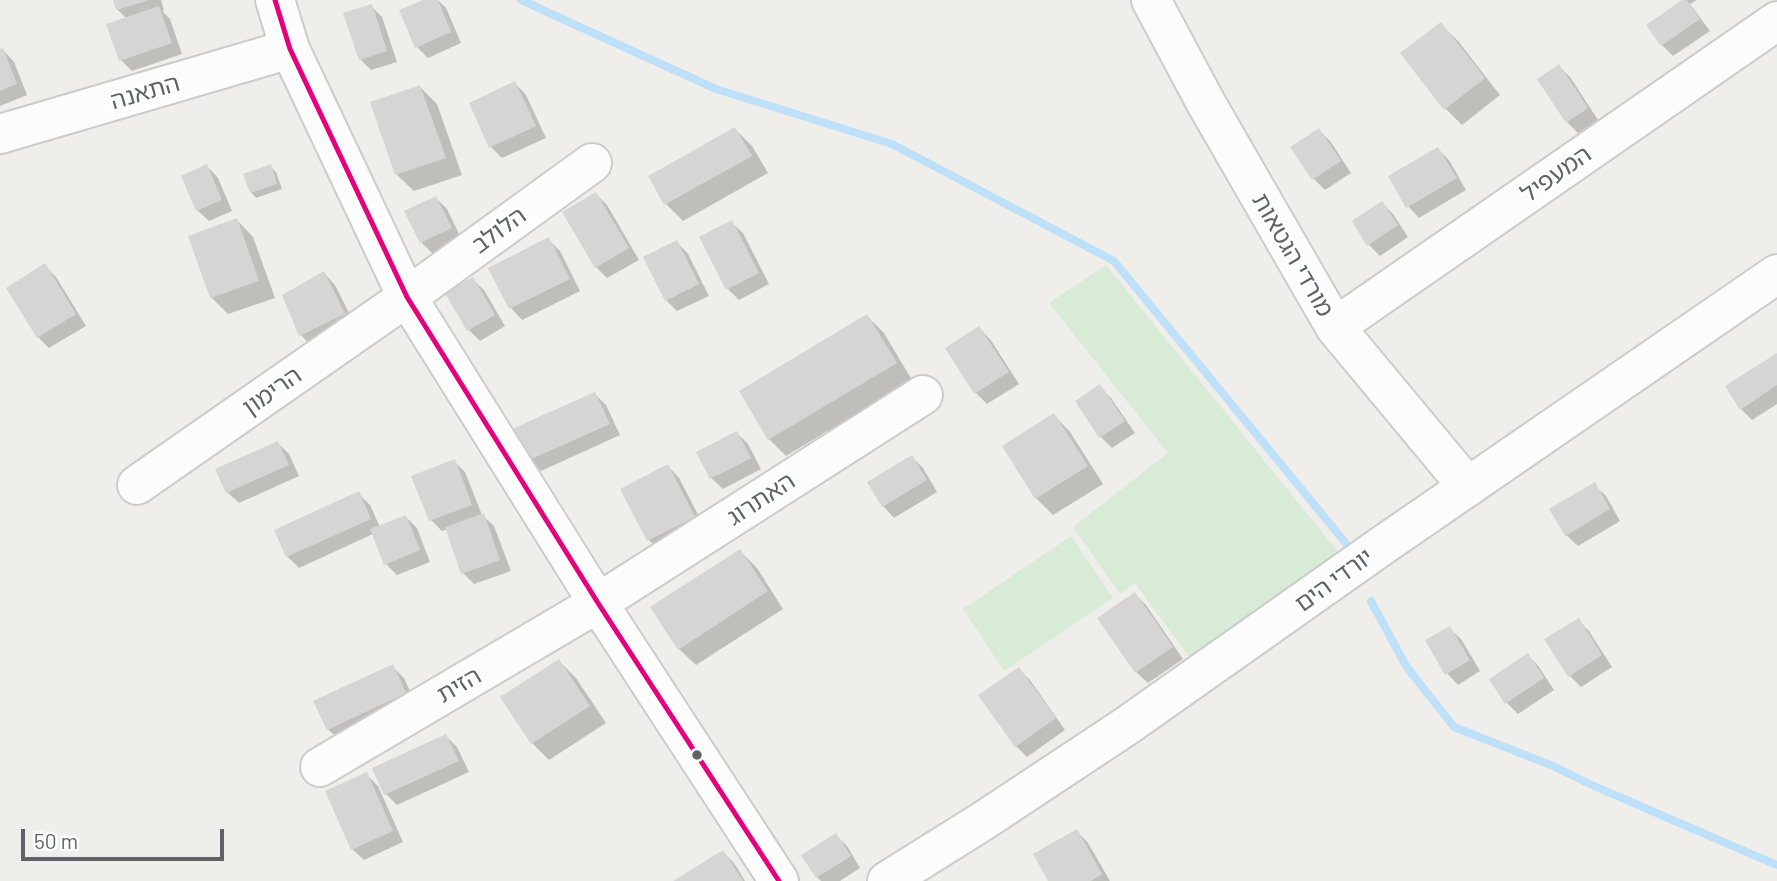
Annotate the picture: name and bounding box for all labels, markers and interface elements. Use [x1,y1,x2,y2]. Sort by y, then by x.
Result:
street label: התאנה [107,68,183,116]
street label: המעפיל [1515,140,1597,208]
street label: מורדי הגטאות [1246,188,1340,322]
street label: הלולב [466,201,532,259]
street label: הרימון [237,360,307,422]
street label: האתרוג [722,466,800,532]
street label: יורדי הים [1289,542,1379,618]
street label: הזית [432,661,486,709]
unlabelled marker [690,748,704,762]
scale bar [24,814,228,858]
text: 50 m [34,828,78,853]

